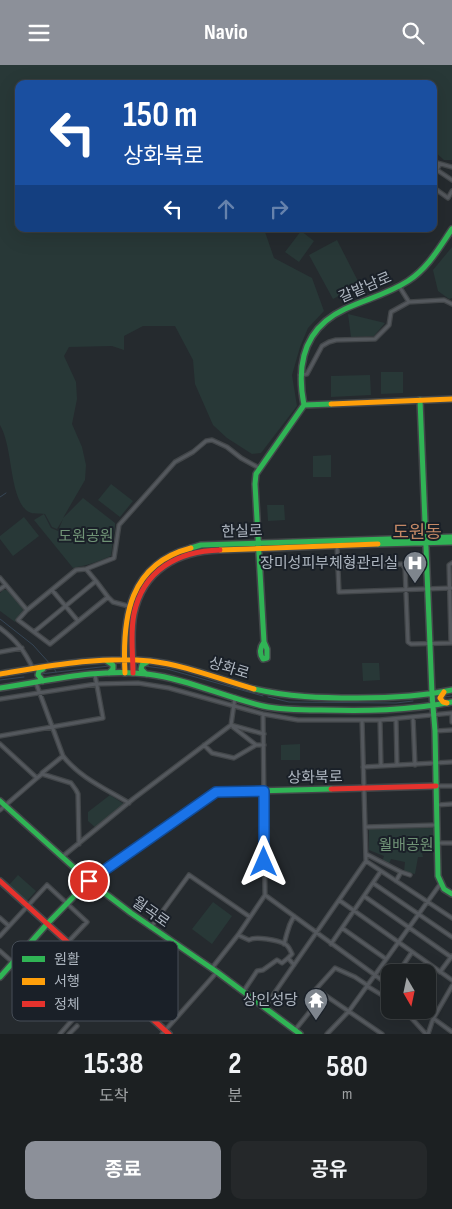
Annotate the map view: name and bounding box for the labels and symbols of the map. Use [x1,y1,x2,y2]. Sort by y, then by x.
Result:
street label: 갈밭남로 [336,268,394,307]
street label: 한실로 [221,521,263,542]
district label: 도원동 [392,522,442,543]
park label: 도원공원 [58,527,114,546]
hospital icon: 장미성피부체형관리실 [402,550,428,584]
place label: 장미성피부체형관리실 [260,554,398,573]
street label: 상화로 [206,653,251,684]
street label: 상화북로 [287,768,343,787]
position arrow [237,835,289,887]
park label: 월배공원 [378,836,434,855]
pin [68,860,110,902]
street label: 월곡로 [128,893,173,932]
legend [12,941,178,1021]
text: 원활 [54,951,80,968]
north arrow [381,964,436,1019]
text: 서행 [54,973,80,990]
temple icon: 상인성당 [303,987,329,1021]
place label: 상인성당 [243,991,298,1010]
text: 정체 [54,996,80,1013]

